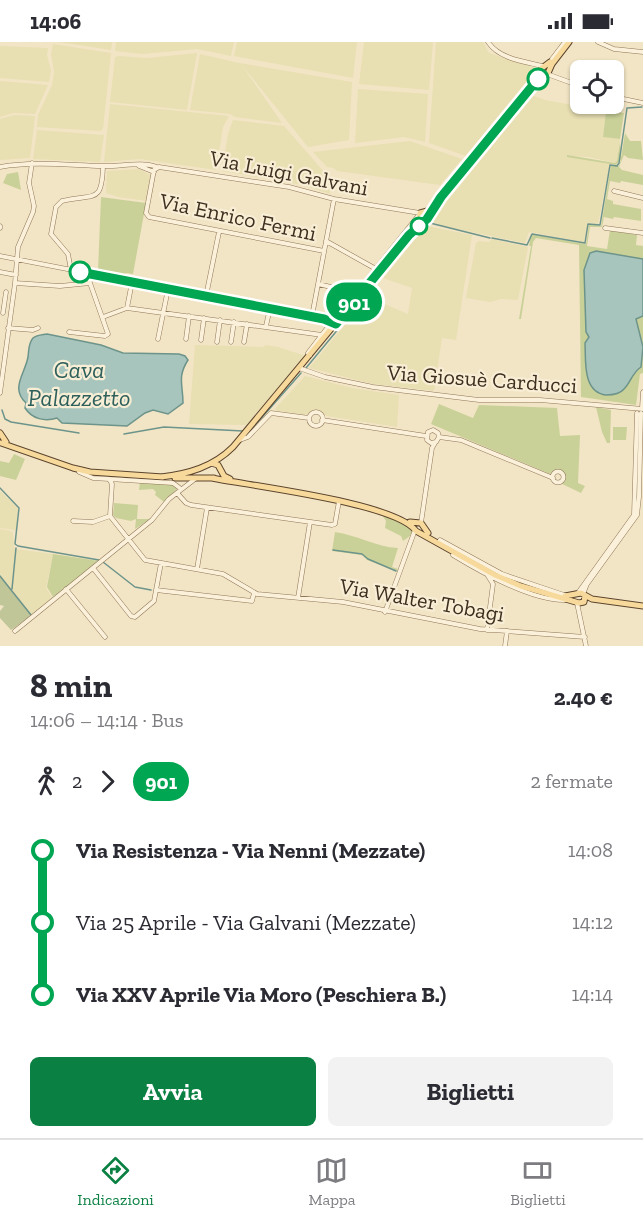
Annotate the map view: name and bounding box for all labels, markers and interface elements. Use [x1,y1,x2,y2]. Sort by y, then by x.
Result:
text: 14:06 [30,8,81,35]
map controls [570,60,624,114]
button: locate [570,60,624,114]
unlabelled marker [527,68,549,90]
street label: Via Luigi Galvani [206,144,371,202]
street label: Via Enrico Fermi [156,187,319,247]
unlabelled marker [410,217,428,235]
unlabelled marker [69,261,91,283]
line badge: 901 [320,282,388,322]
text: 901 [338,290,370,315]
water label: Cava Palazzetto [27,355,131,412]
street label: Via Giosuè Carducci [385,359,578,399]
street label: Via Walter Tobagi [336,572,507,628]
text: 8 min [30,666,112,705]
text: 2.40 € [554,684,613,711]
text: 14:06 – 14:14 · Bus [30,708,184,732]
icon: walk [30,765,63,798]
icon: forward [91,765,124,798]
text: 2 [72,769,82,793]
text: 901 [145,769,177,794]
text: 2 fermate [530,769,613,793]
text: Via Resistenza - Via Nenni (Mezzate) [76,837,425,864]
text: 14:08 [568,838,613,862]
text: Via 25 Aprile - Via Galvani (Mezzate) [76,909,416,936]
text: 14:12 [572,910,613,934]
text: Via XXV Aprile Via Moro (Peschiera B.) [76,981,446,1008]
text: 14:14 [572,982,613,1006]
button: Avvia [30,1057,316,1126]
button: Biglietti [328,1057,613,1126]
tab: Indicazioni [77,1154,154,1209]
tab: Mappa [308,1154,355,1209]
tab: Biglietti [510,1154,566,1209]

